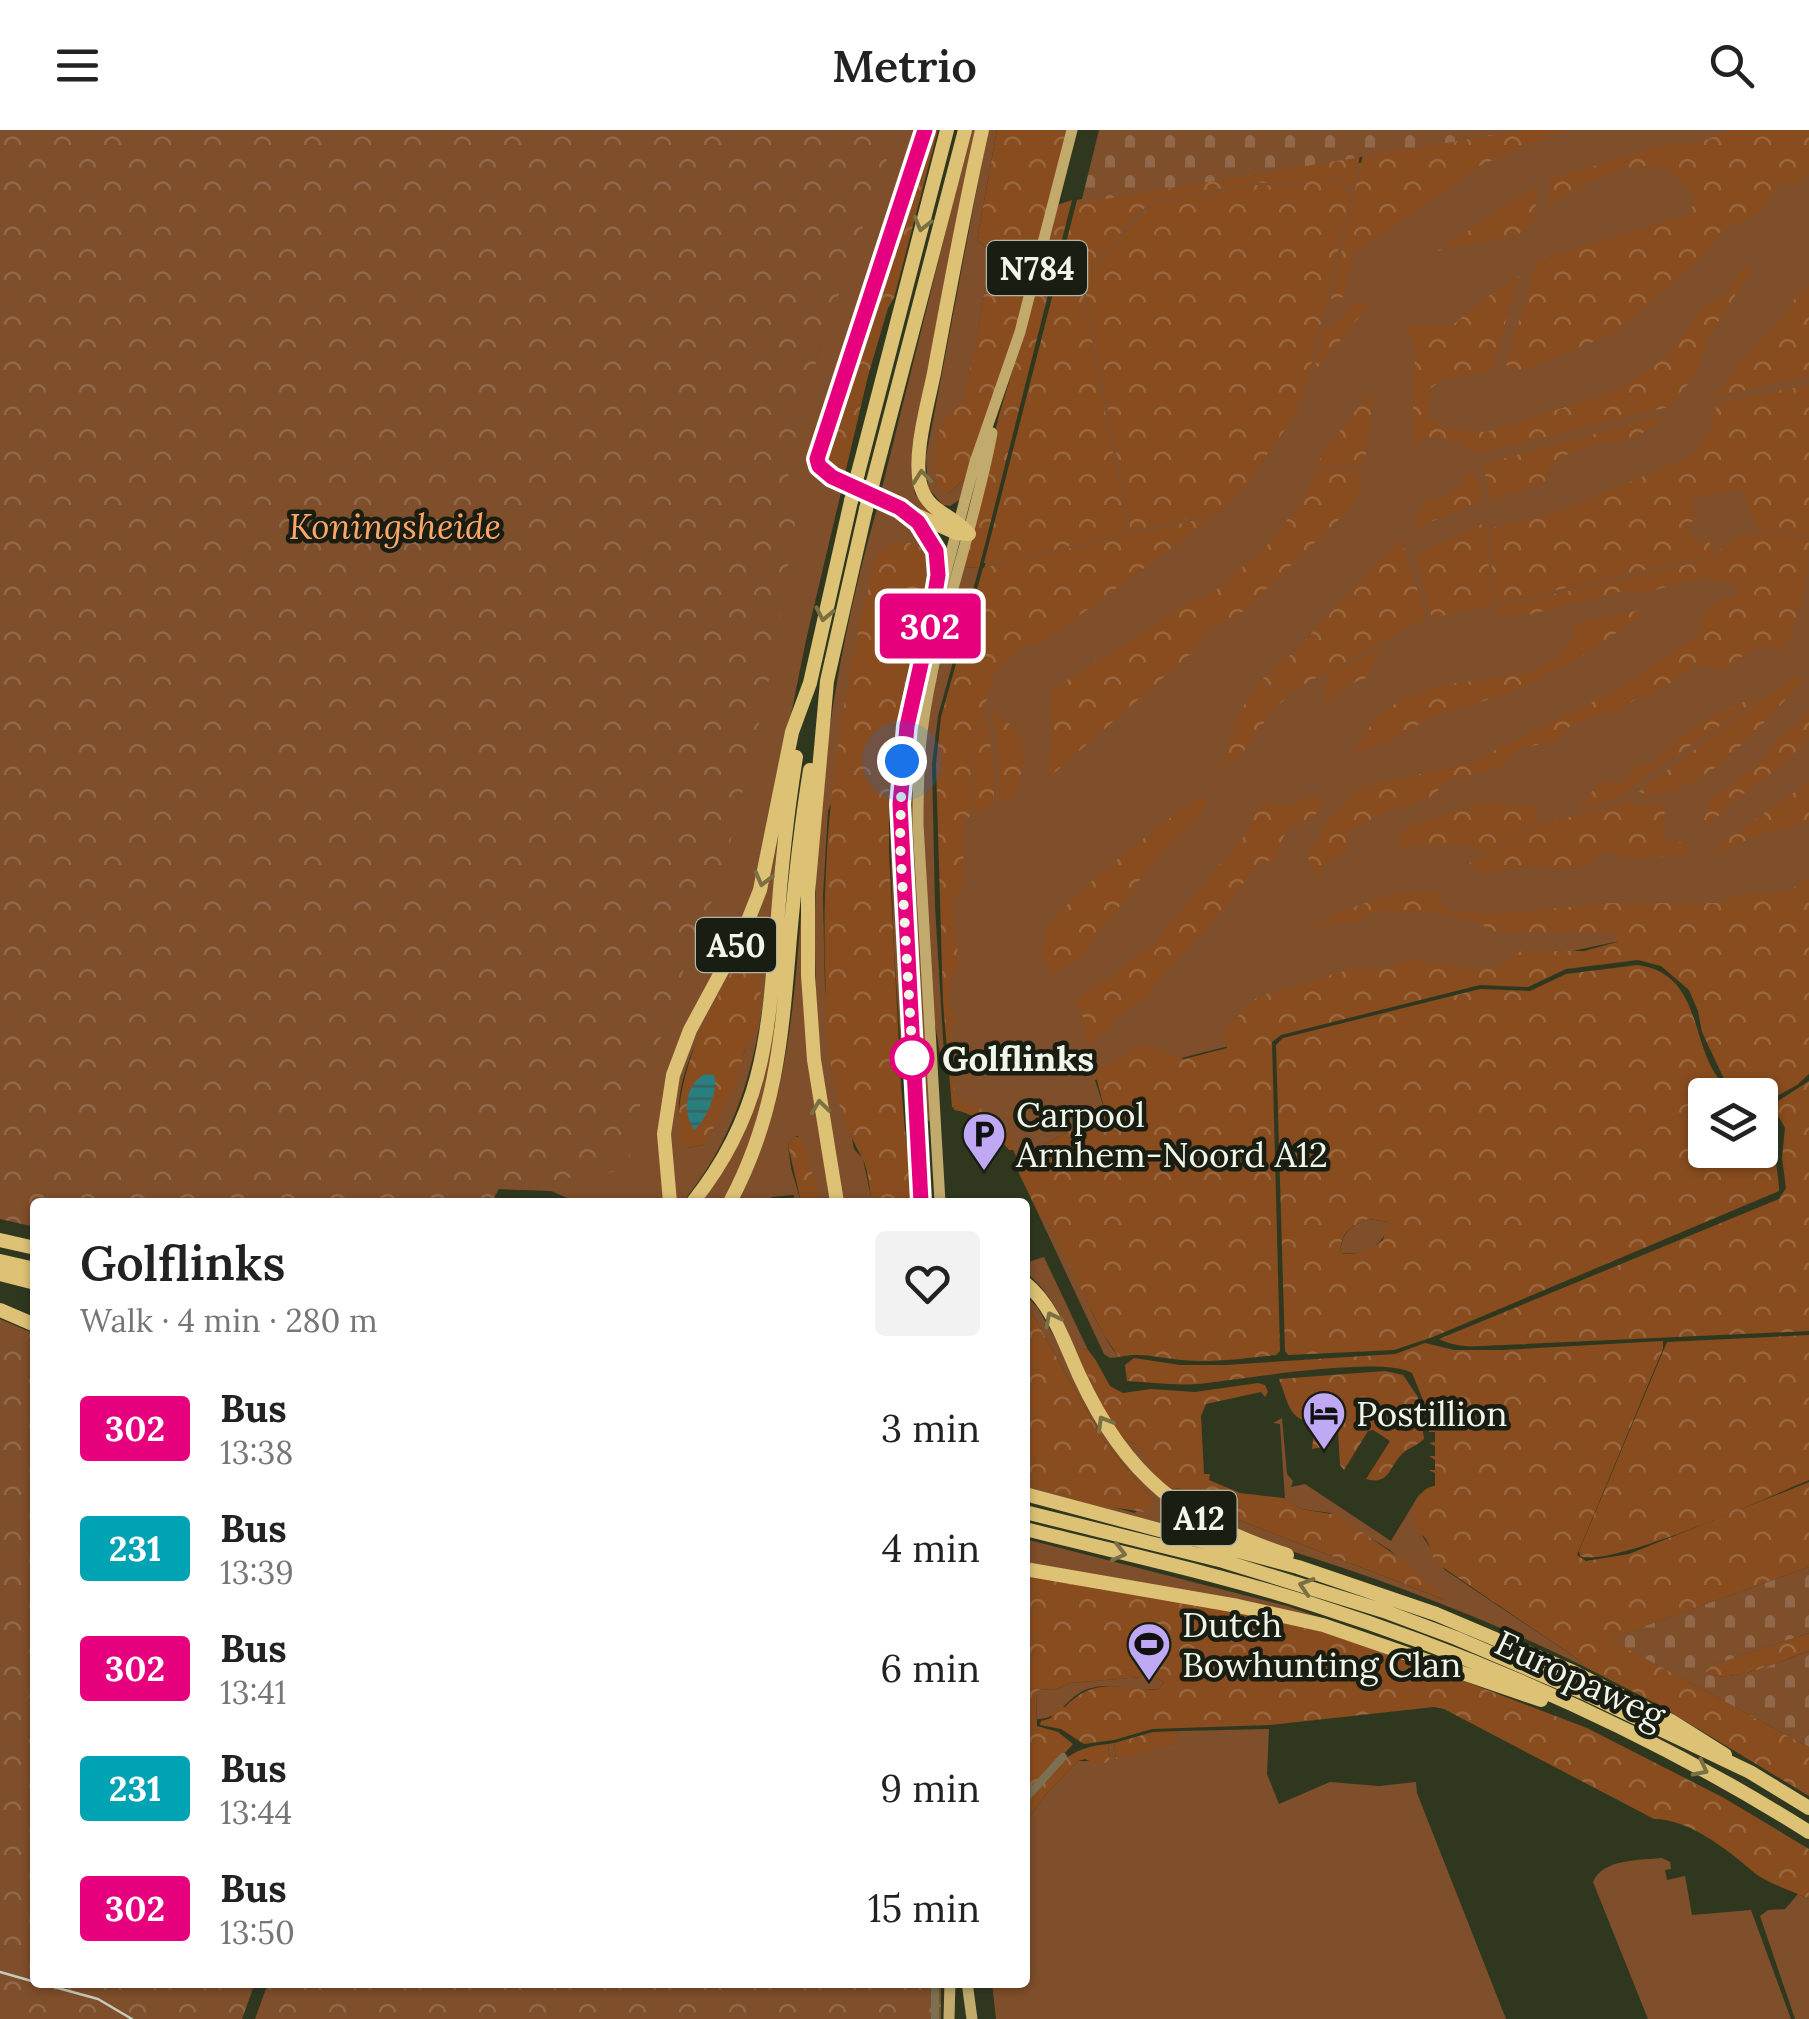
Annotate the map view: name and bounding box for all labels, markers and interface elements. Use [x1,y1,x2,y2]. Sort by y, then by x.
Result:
text: Metrio [832,37,977,94]
icon: menu [50,38,105,93]
icon: search [1704,38,1759,93]
one-way arrow [913,215,934,232]
road number: N784 [987,241,1087,295]
one-way arrow [911,469,933,485]
park label: Koningsheide [289,504,501,549]
line badge: 302 [872,594,988,658]
text: 302 [900,604,960,649]
one-way arrow [815,606,836,623]
your location [877,736,927,786]
one-way arrow [753,870,774,887]
road number: A50 [696,918,776,972]
place label: Golflinks [942,1036,1094,1081]
marker: Golflinks [891,1037,933,1079]
map controls [1688,1078,1778,1168]
button: layers [1688,1078,1778,1168]
place label: Carpool Arnhem-Noord A12 [1015,1092,1328,1177]
one-way arrow [810,1098,831,1115]
parking icon: Carpool Arnhem-Noord A12 [961,1111,1007,1172]
button: heart [875,1231,980,1336]
text: Golflinks [80,1232,285,1293]
text: Walk · 4 min · 280 m [80,1300,378,1341]
one-way arrow [1045,1311,1064,1329]
text: Bus [220,1384,287,1432]
hotel icon: Postillion [1301,1390,1347,1451]
place label: Postillion [1356,1391,1508,1436]
text: 3 min [881,1404,980,1452]
text: 302 [105,1406,165,1451]
one-way arrow [1097,1416,1116,1434]
text: 13:38 [220,1432,293,1473]
road number: A12 [1162,1491,1236,1545]
text: Bus [220,1504,287,1552]
text: 4 min [882,1524,980,1572]
text: 231 [109,1526,161,1571]
one-way arrow [1110,1541,1128,1562]
text: 13:39 [220,1552,294,1593]
one-way arrow [1298,1577,1315,1598]
place label: Dutch Bowhunting Clan [1182,1602,1461,1687]
street label: Europaweg [1488,1620,1673,1738]
sports icon: Dutch Bowhunting Clan [1126,1621,1172,1682]
text: Bus [220,1624,287,1672]
text: 6 min [880,1644,980,1692]
text: 302 [105,1646,165,1691]
text: 13:41 [220,1672,286,1713]
text: Bus [220,1744,287,1792]
one-way arrow [1691,1757,1709,1777]
text: 9 min [880,1764,980,1812]
text: 231 [109,1766,161,1811]
text: 13:44 [220,1792,292,1833]
text: Bus [220,1864,287,1912]
text: 15 min [868,1884,980,1932]
text: 302 [105,1886,165,1931]
text: 13:50 [220,1912,295,1953]

